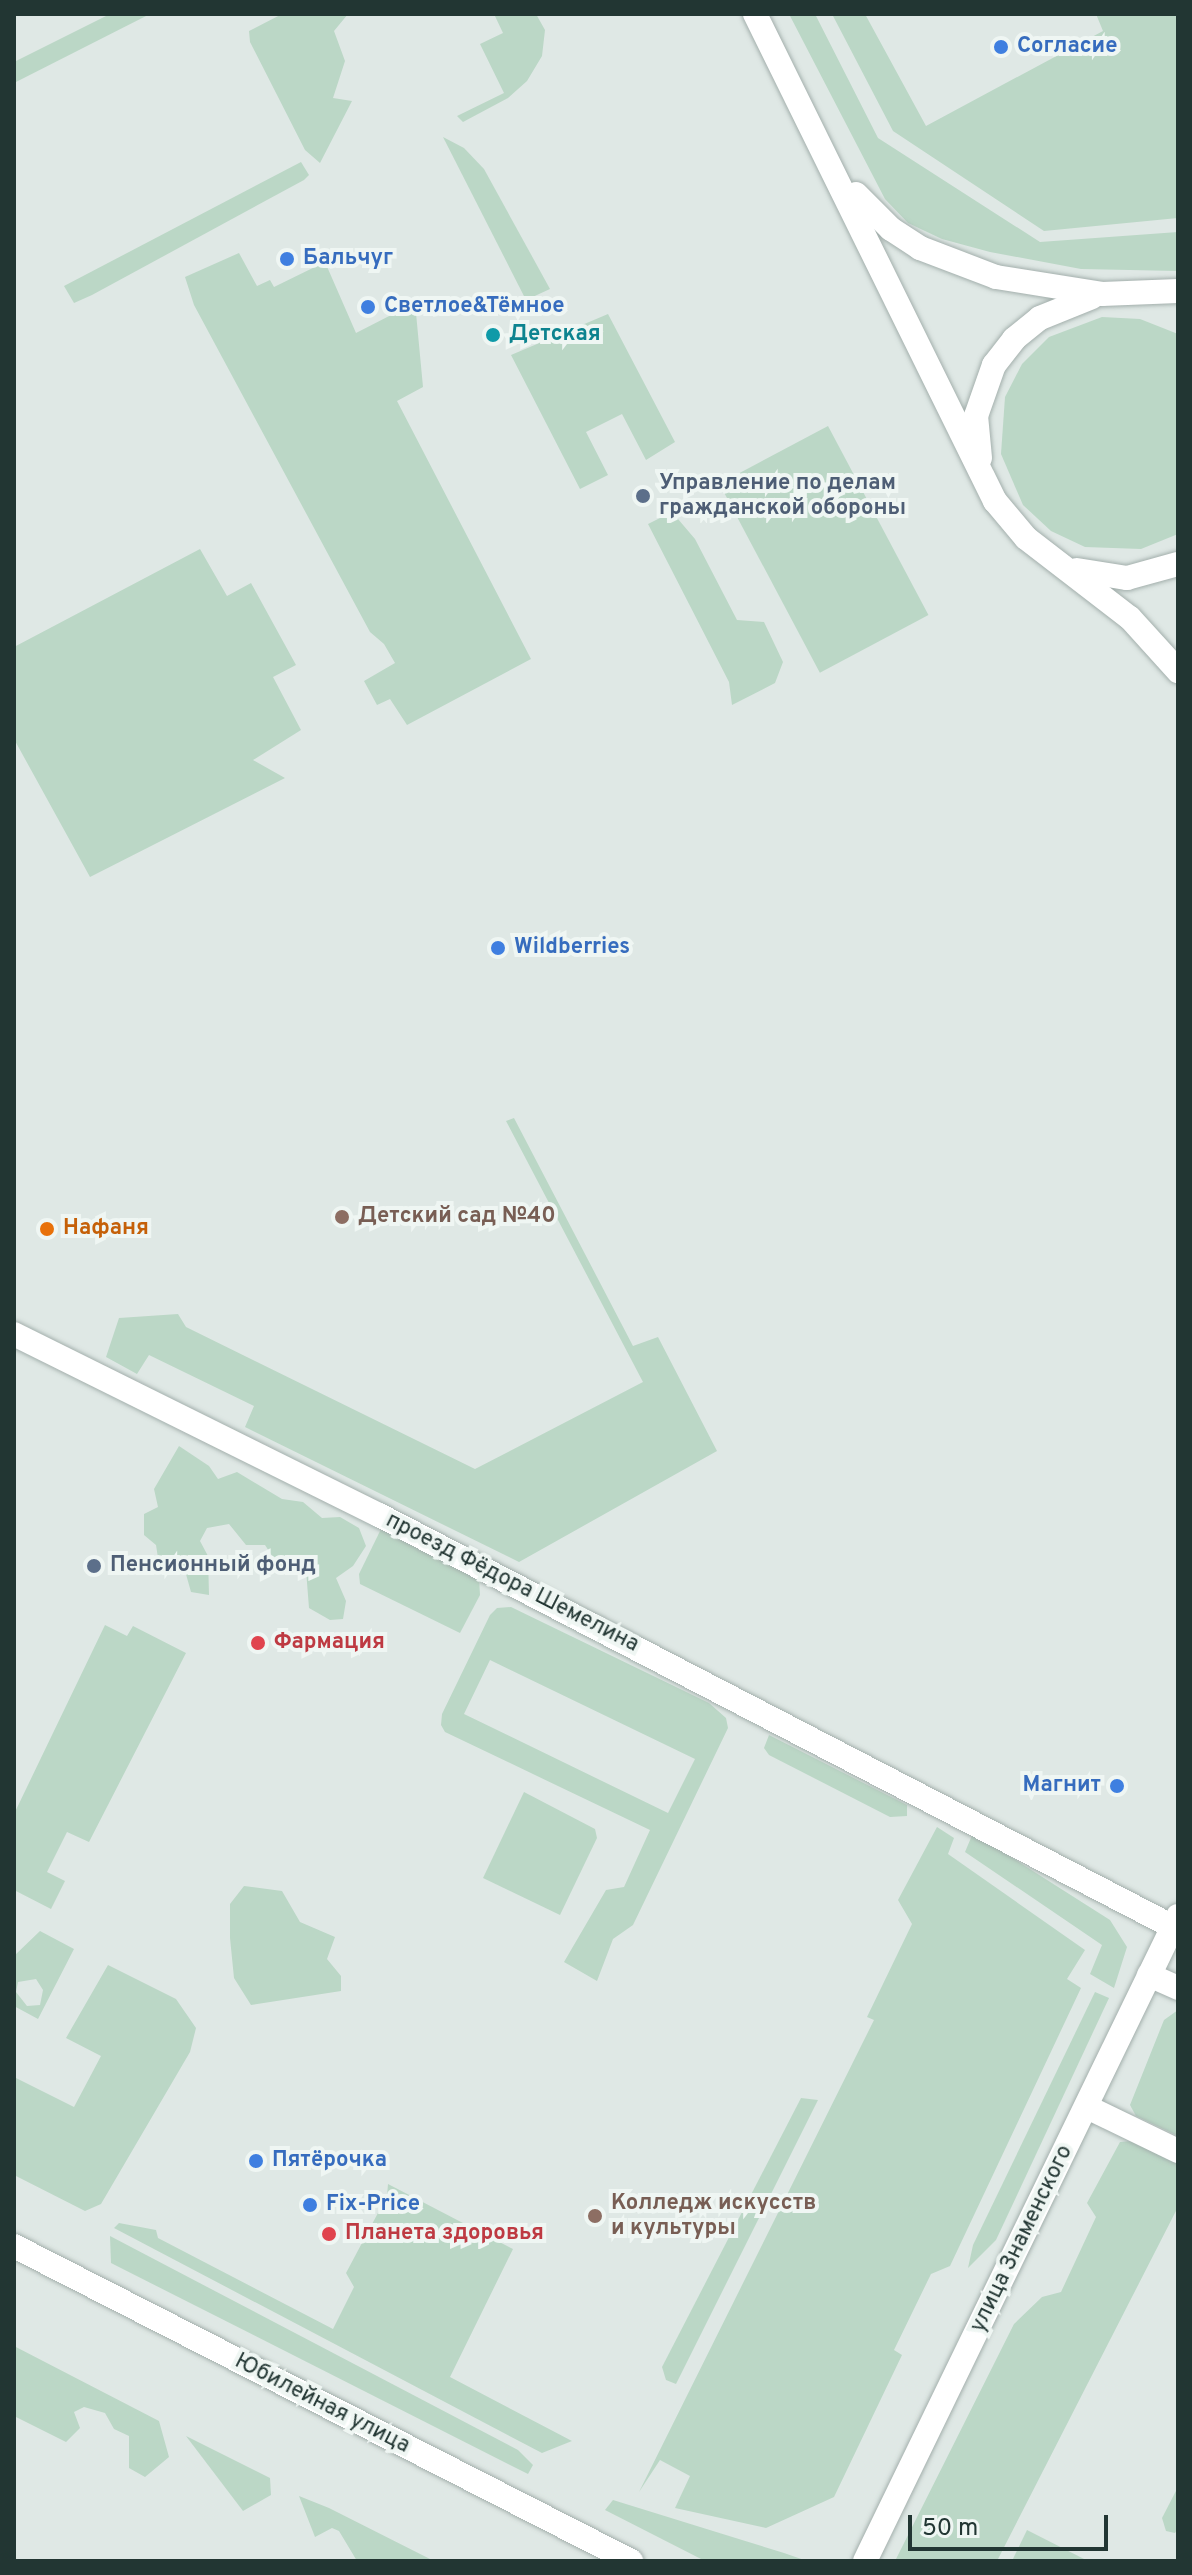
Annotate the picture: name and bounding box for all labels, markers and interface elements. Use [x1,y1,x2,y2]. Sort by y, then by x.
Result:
place label: Согласие [1017,34,1117,60]
marker: Согласие [992,38,1010,56]
place label: Бальчуг [303,246,393,272]
marker: Бальчуг [278,250,296,268]
place label: Светлое&Тёмное [384,294,564,320]
marker: Светлое&Тёмное [359,298,377,316]
place label: Детская [509,322,601,348]
marker: Детская [484,326,502,344]
place label: Управление по делам гражданской обороны [659,470,906,522]
marker: Управление по делам гражданской обороны [634,487,652,505]
place label: Wildberries [514,935,630,961]
marker: Wildberries [489,939,507,957]
place label: Детский сад №40 [358,1204,556,1230]
marker: Детский сад №40 [333,1208,351,1226]
place label: Нафаня [63,1216,149,1242]
marker: Нафаня [38,1220,56,1238]
street label: проезд Фёдора Шемелина [381,1508,643,1658]
place label: Пенсионный фонд [110,1553,316,1579]
marker: Пенсионный фонд [85,1557,103,1575]
place label: Фармация [274,1630,385,1656]
marker: Фармация [249,1634,267,1652]
place label: Магнит [1023,1773,1101,1799]
marker: Магнит [1108,1777,1126,1795]
street label: улица Знаменского [965,2141,1079,2337]
place label: Пятёрочка [272,2148,387,2174]
marker: Пятёрочка [247,2152,265,2170]
place label: Колледж искусств и культуры [611,2190,816,2242]
place label: Fix-Price [326,2192,420,2218]
marker: Fix-Price [301,2196,319,2214]
marker: Колледж искусств и культуры [586,2207,604,2225]
place label: Планета здоровья [345,2221,544,2247]
marker: Планета здоровья [320,2225,338,2243]
street label: Юбилейная улица [230,2348,414,2460]
scale bar [912,2499,1112,2549]
text: 50 m [922,2514,978,2544]

